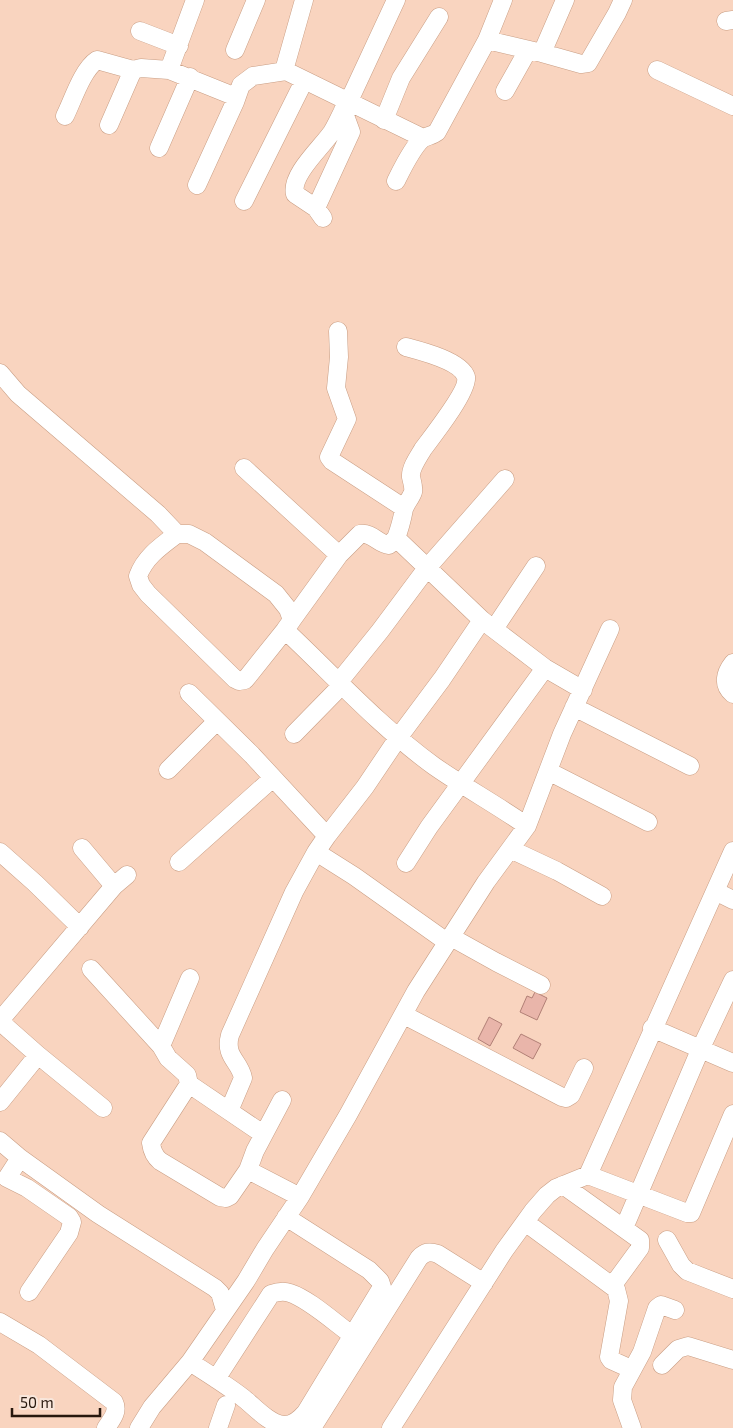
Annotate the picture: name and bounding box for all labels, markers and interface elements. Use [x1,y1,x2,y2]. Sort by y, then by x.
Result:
scale bar [12,1386,100,1418]
text: 50 m [20,1393,54,1411]

